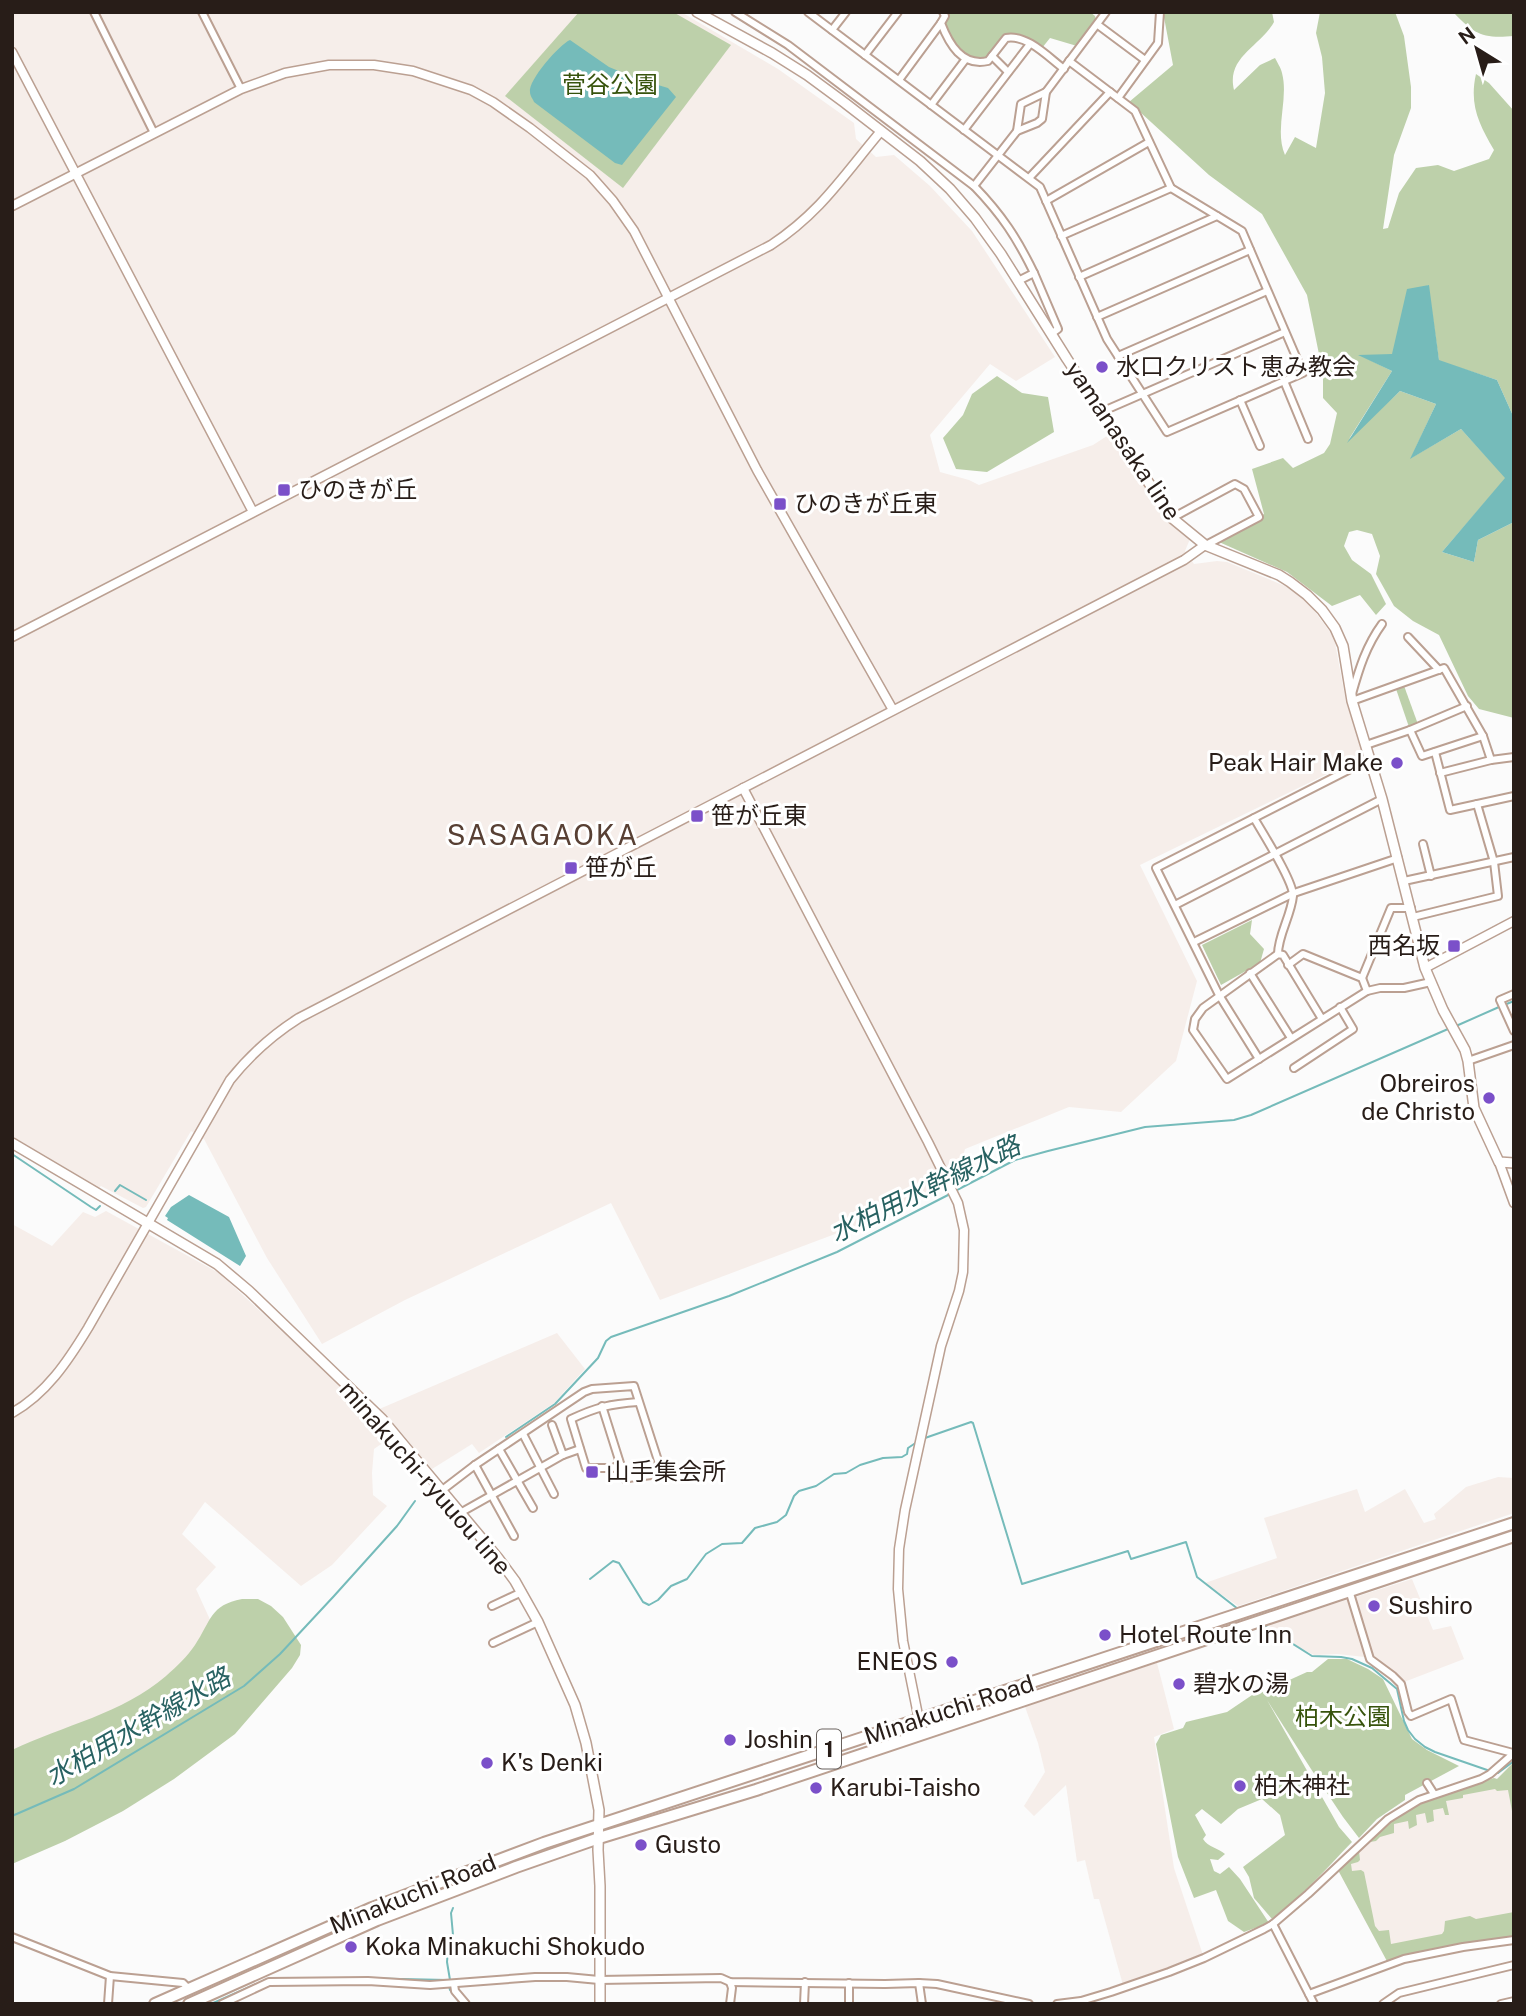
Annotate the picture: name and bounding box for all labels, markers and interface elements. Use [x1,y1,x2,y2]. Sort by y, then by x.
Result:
north arrow [1442,14,1512,84]
text: N [1454,22,1479,49]
park label: 菅谷公園 [562,70,658,98]
place label: 水口クリスト恵み教会 [1116,352,1356,380]
street label: yamanasaka line [1060,356,1187,525]
marker: 水口クリスト恵み教会 [1094,359,1110,375]
place label: ひのきが丘 [298,475,417,503]
marker: ひのきが丘 [276,482,292,498]
place label: ひのきが丘東 [794,489,937,517]
marker: ひのきが丘東 [772,496,788,512]
place label: Peak Hair Make [1208,748,1383,776]
marker: Peak Hair Make [1389,755,1405,771]
place label: 笹が丘東 [711,801,807,829]
marker: 笹が丘東 [689,808,705,824]
district label: SASAGAOKA [447,818,639,851]
place label: 笹が丘 [585,853,657,881]
marker: 笹が丘 [563,860,579,876]
place label: 西名坂 [1368,931,1440,959]
marker: 西名坂 [1446,938,1462,954]
place label: Obreiros de Christo [1361,1069,1475,1125]
marker: Obreiros de Christo [1481,1090,1497,1106]
water label: 水柏用水幹線水路 [825,1128,1027,1248]
street label: minakuchi-ryuuou line [334,1375,517,1580]
place label: 山手集会所 [606,1457,726,1485]
marker: 山手集会所 [584,1464,600,1480]
place label: Sushiro [1388,1591,1473,1619]
marker: Sushiro [1366,1598,1382,1614]
place label: Hotel Route Inn [1119,1620,1292,1648]
marker: Hotel Route Inn [1097,1627,1113,1643]
place label: ENEOS [856,1647,938,1675]
marker: ENEOS [944,1654,960,1670]
water label: 水柏用水幹線水路 [40,1660,237,1792]
street label: Minakuchi Road [860,1668,1037,1750]
place label: 碧水の湯 [1193,1669,1289,1697]
marker: 碧水の湯 [1171,1676,1187,1692]
park label: 柏木公園 [1295,1702,1391,1730]
place label: Joshin [744,1725,813,1753]
road number: 1 [817,1730,841,1768]
marker: Joshin [722,1732,738,1748]
place label: K's Denki [501,1748,603,1776]
marker: K's Denki [479,1755,495,1771]
place label: 柏木神社 [1254,1771,1350,1799]
place label: Karubi-Taisho [830,1773,981,1801]
marker: 柏木神社 [1232,1778,1248,1794]
marker: Karubi-Taisho [808,1780,824,1796]
place label: Gusto [655,1830,721,1858]
marker: Gusto [633,1837,649,1853]
street label: Minakuchi Road [325,1847,500,1939]
place label: Koka Minakuchi Shokudo [365,1932,645,1960]
marker: Koka Minakuchi Shokudo [343,1939,359,1955]

